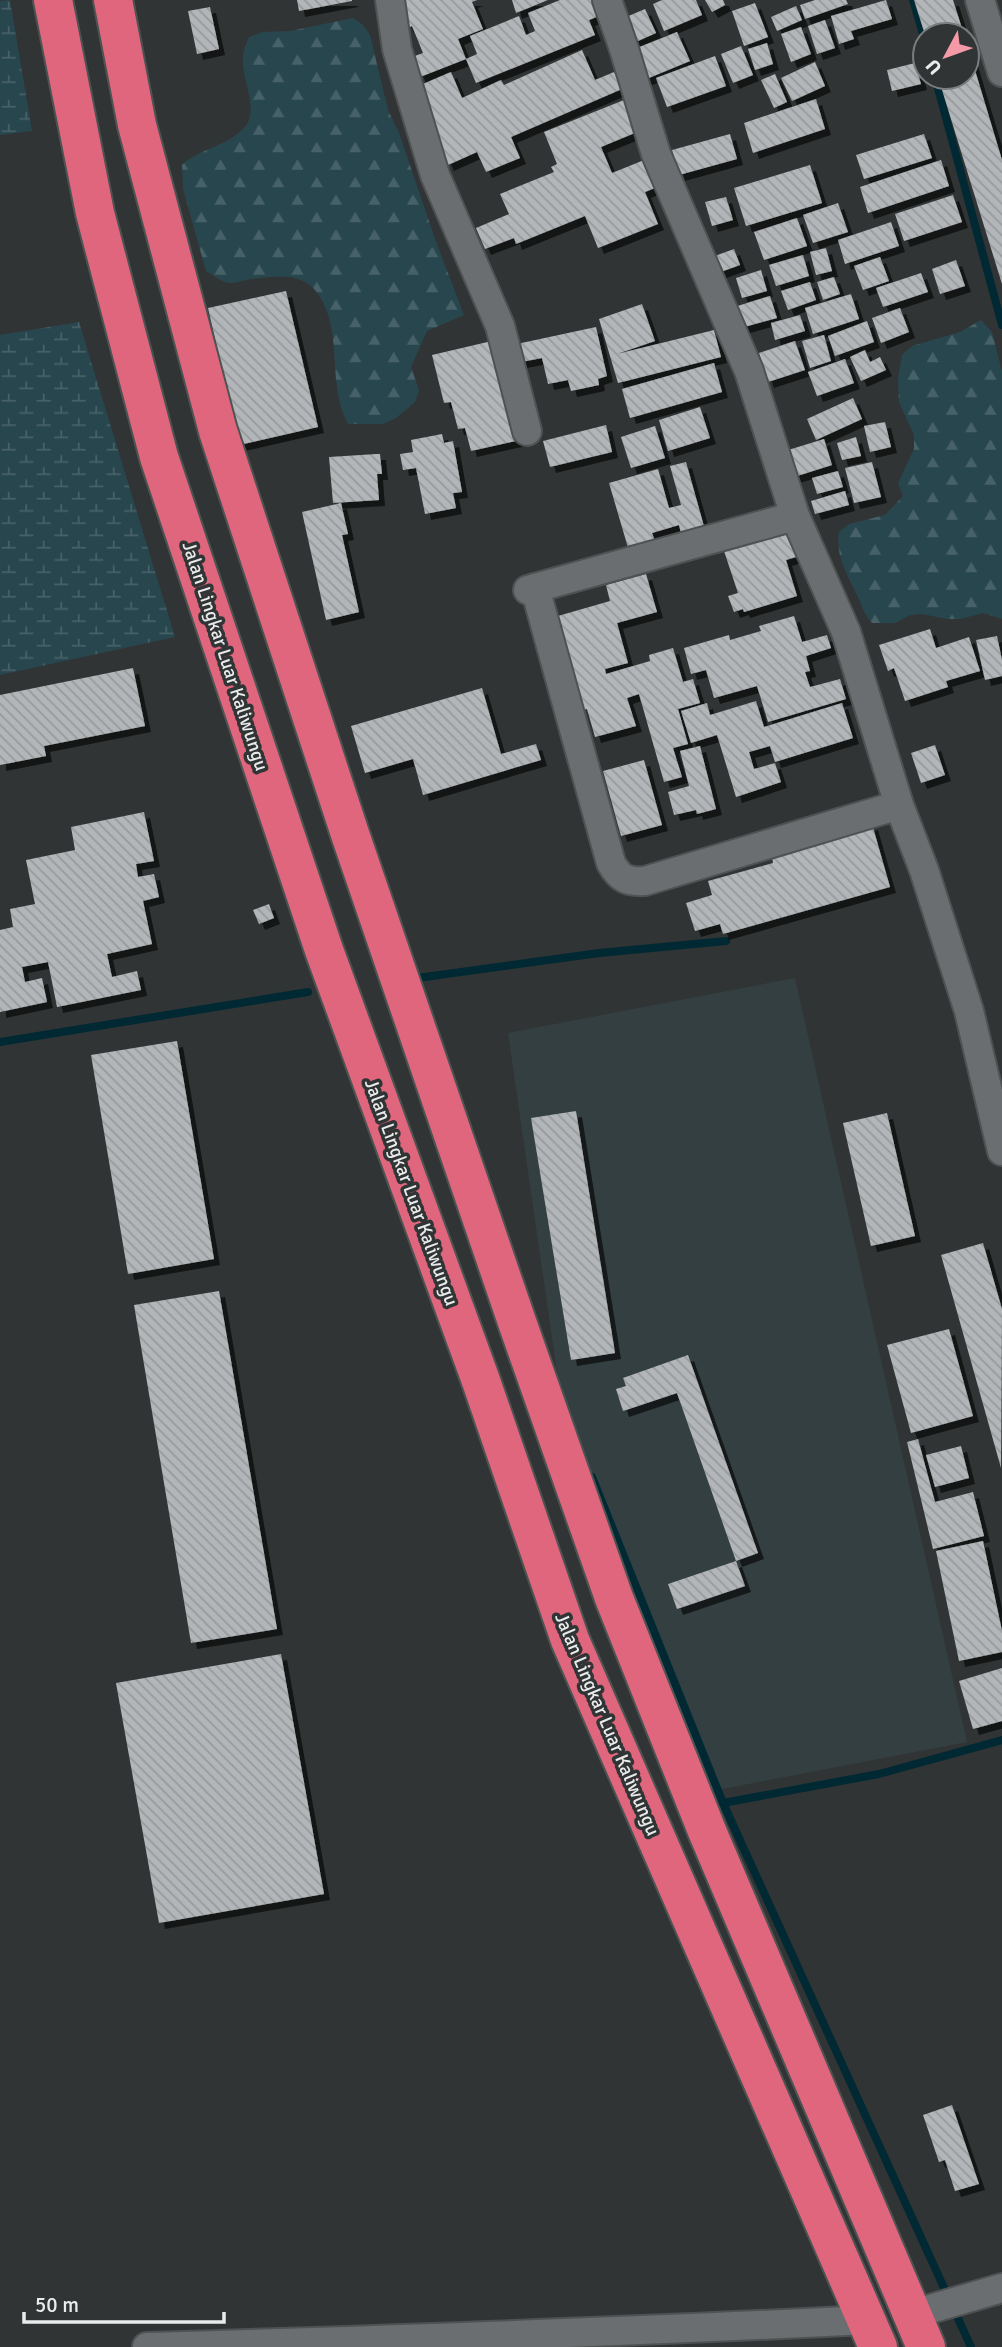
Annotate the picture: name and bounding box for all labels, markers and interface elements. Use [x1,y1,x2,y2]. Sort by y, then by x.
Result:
north arrow [911,21,981,91]
text: U [921,54,947,79]
street label: Jalan Lingkar Luar Kaliwungu [177,539,274,774]
street label: Jalan Lingkar Luar Kaliwungu [359,1076,463,1309]
street label: Jalan Lingkar Luar Kaliwungu [549,1609,665,1839]
scale bar [24,2280,224,2324]
text: 50 m [35,2292,79,2318]

